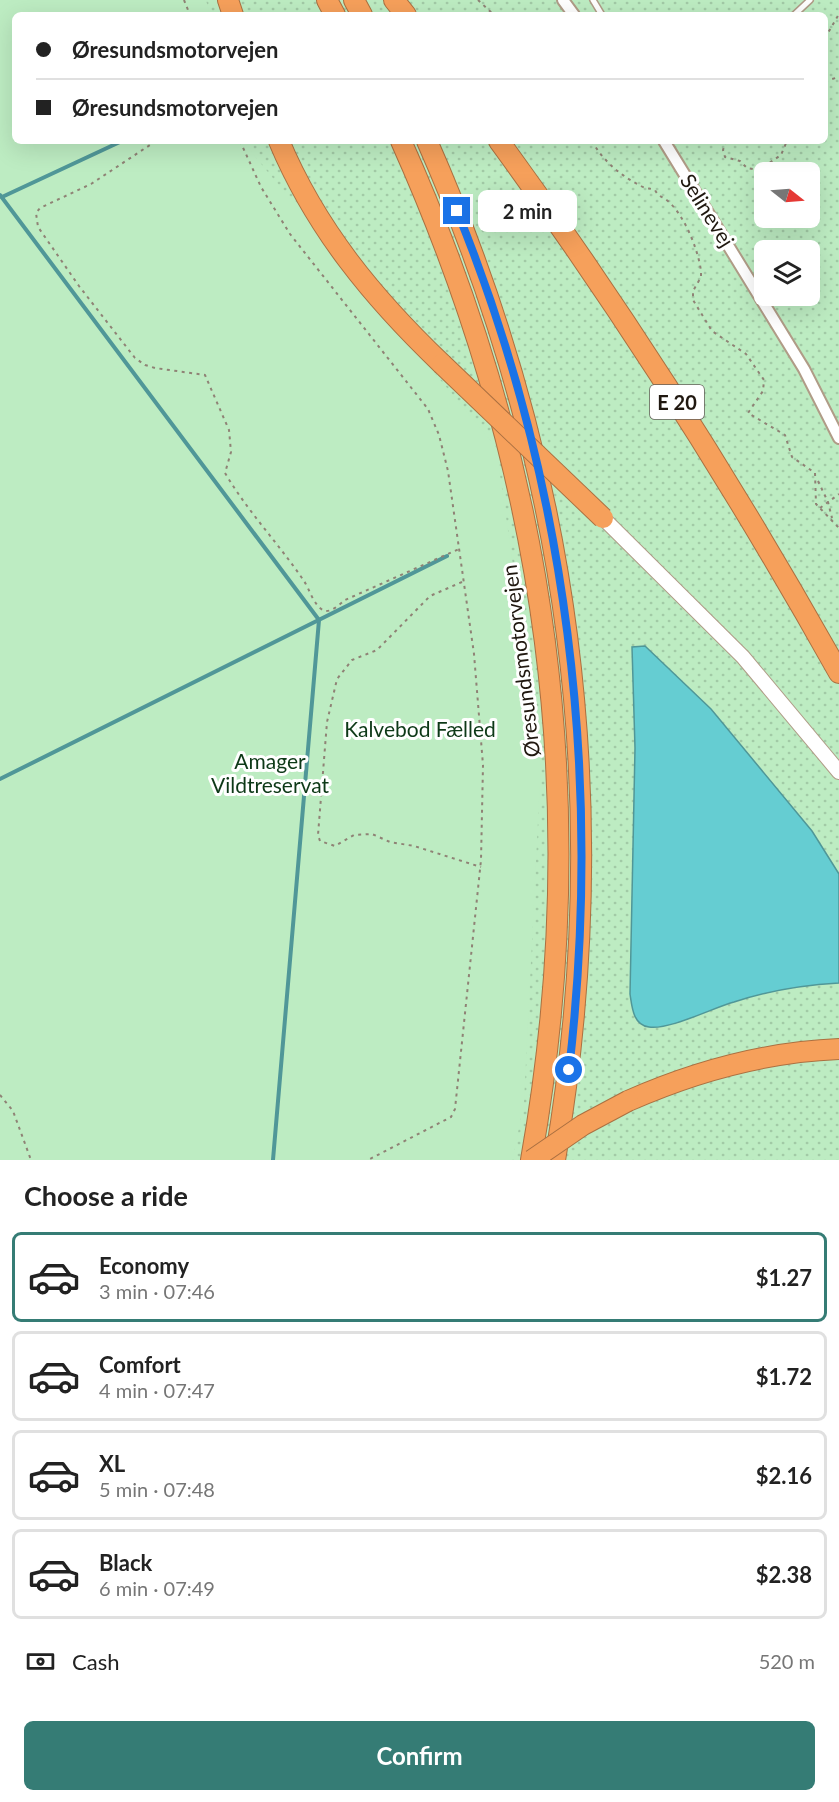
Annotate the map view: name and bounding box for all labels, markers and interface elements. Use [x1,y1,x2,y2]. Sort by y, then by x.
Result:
text: Øresundsmotorvejen [72,36,278,63]
text: Øresundsmotorvejen [72,94,278,121]
north arrow [754,162,820,228]
map controls [754,162,820,306]
street label: Selinevej [676,169,740,251]
callout: 2 min [478,190,577,232]
route end [443,197,470,224]
text: 2 min [503,199,552,223]
button: layers [754,240,820,306]
road number: E 20 [650,385,704,419]
street label: Øresundsmotorvejen [496,563,544,759]
park label: Kalvebod Fælled [344,716,496,741]
park label: Amager Vildtreservat [211,748,330,797]
route start [555,1056,582,1083]
text: Choose a ride [24,1179,188,1212]
icon: car [27,1250,81,1304]
text: Economy [99,1252,189,1279]
text: $1.27 [756,1264,812,1291]
text: 3 min · 07:46 [99,1279,215,1303]
icon: car [27,1349,81,1403]
text: Comfort [99,1351,181,1378]
text: $1.72 [756,1363,812,1390]
text: 4 min · 07:47 [99,1378,215,1402]
icon: car [27,1448,81,1502]
text: XL [99,1450,125,1477]
text: $2.16 [756,1462,812,1489]
text: 5 min · 07:48 [99,1477,215,1501]
icon: car [27,1547,81,1601]
text: Black [99,1549,152,1576]
text: $2.38 [756,1561,812,1588]
text: 6 min · 07:49 [99,1576,215,1600]
icon: cash [24,1645,57,1678]
text: Cash [72,1648,119,1675]
text: 520 m [759,1649,815,1673]
button: Confirm [24,1721,815,1790]

